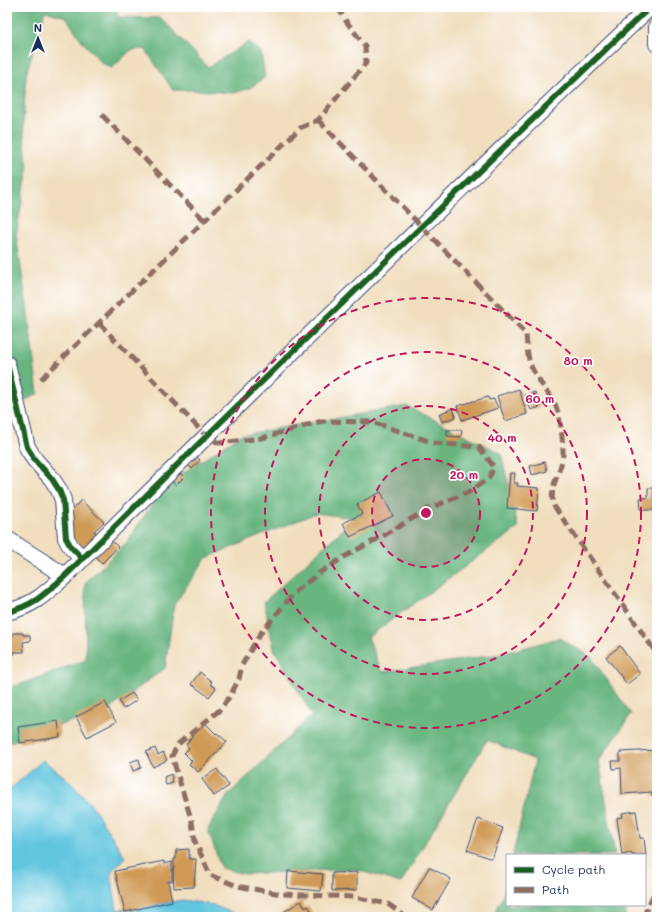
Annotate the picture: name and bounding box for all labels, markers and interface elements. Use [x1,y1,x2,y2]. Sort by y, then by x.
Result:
north arrow [18,18,58,58]
text: N [34,20,42,35]
text: 80 m [563,352,593,368]
text: 60 m [526,390,554,406]
text: 40 m [487,429,517,445]
text: 20 m [450,466,478,482]
centre of rings [419,506,433,520]
legend [506,854,646,906]
text: Cycle path [542,861,605,877]
text: Path [542,881,569,897]

